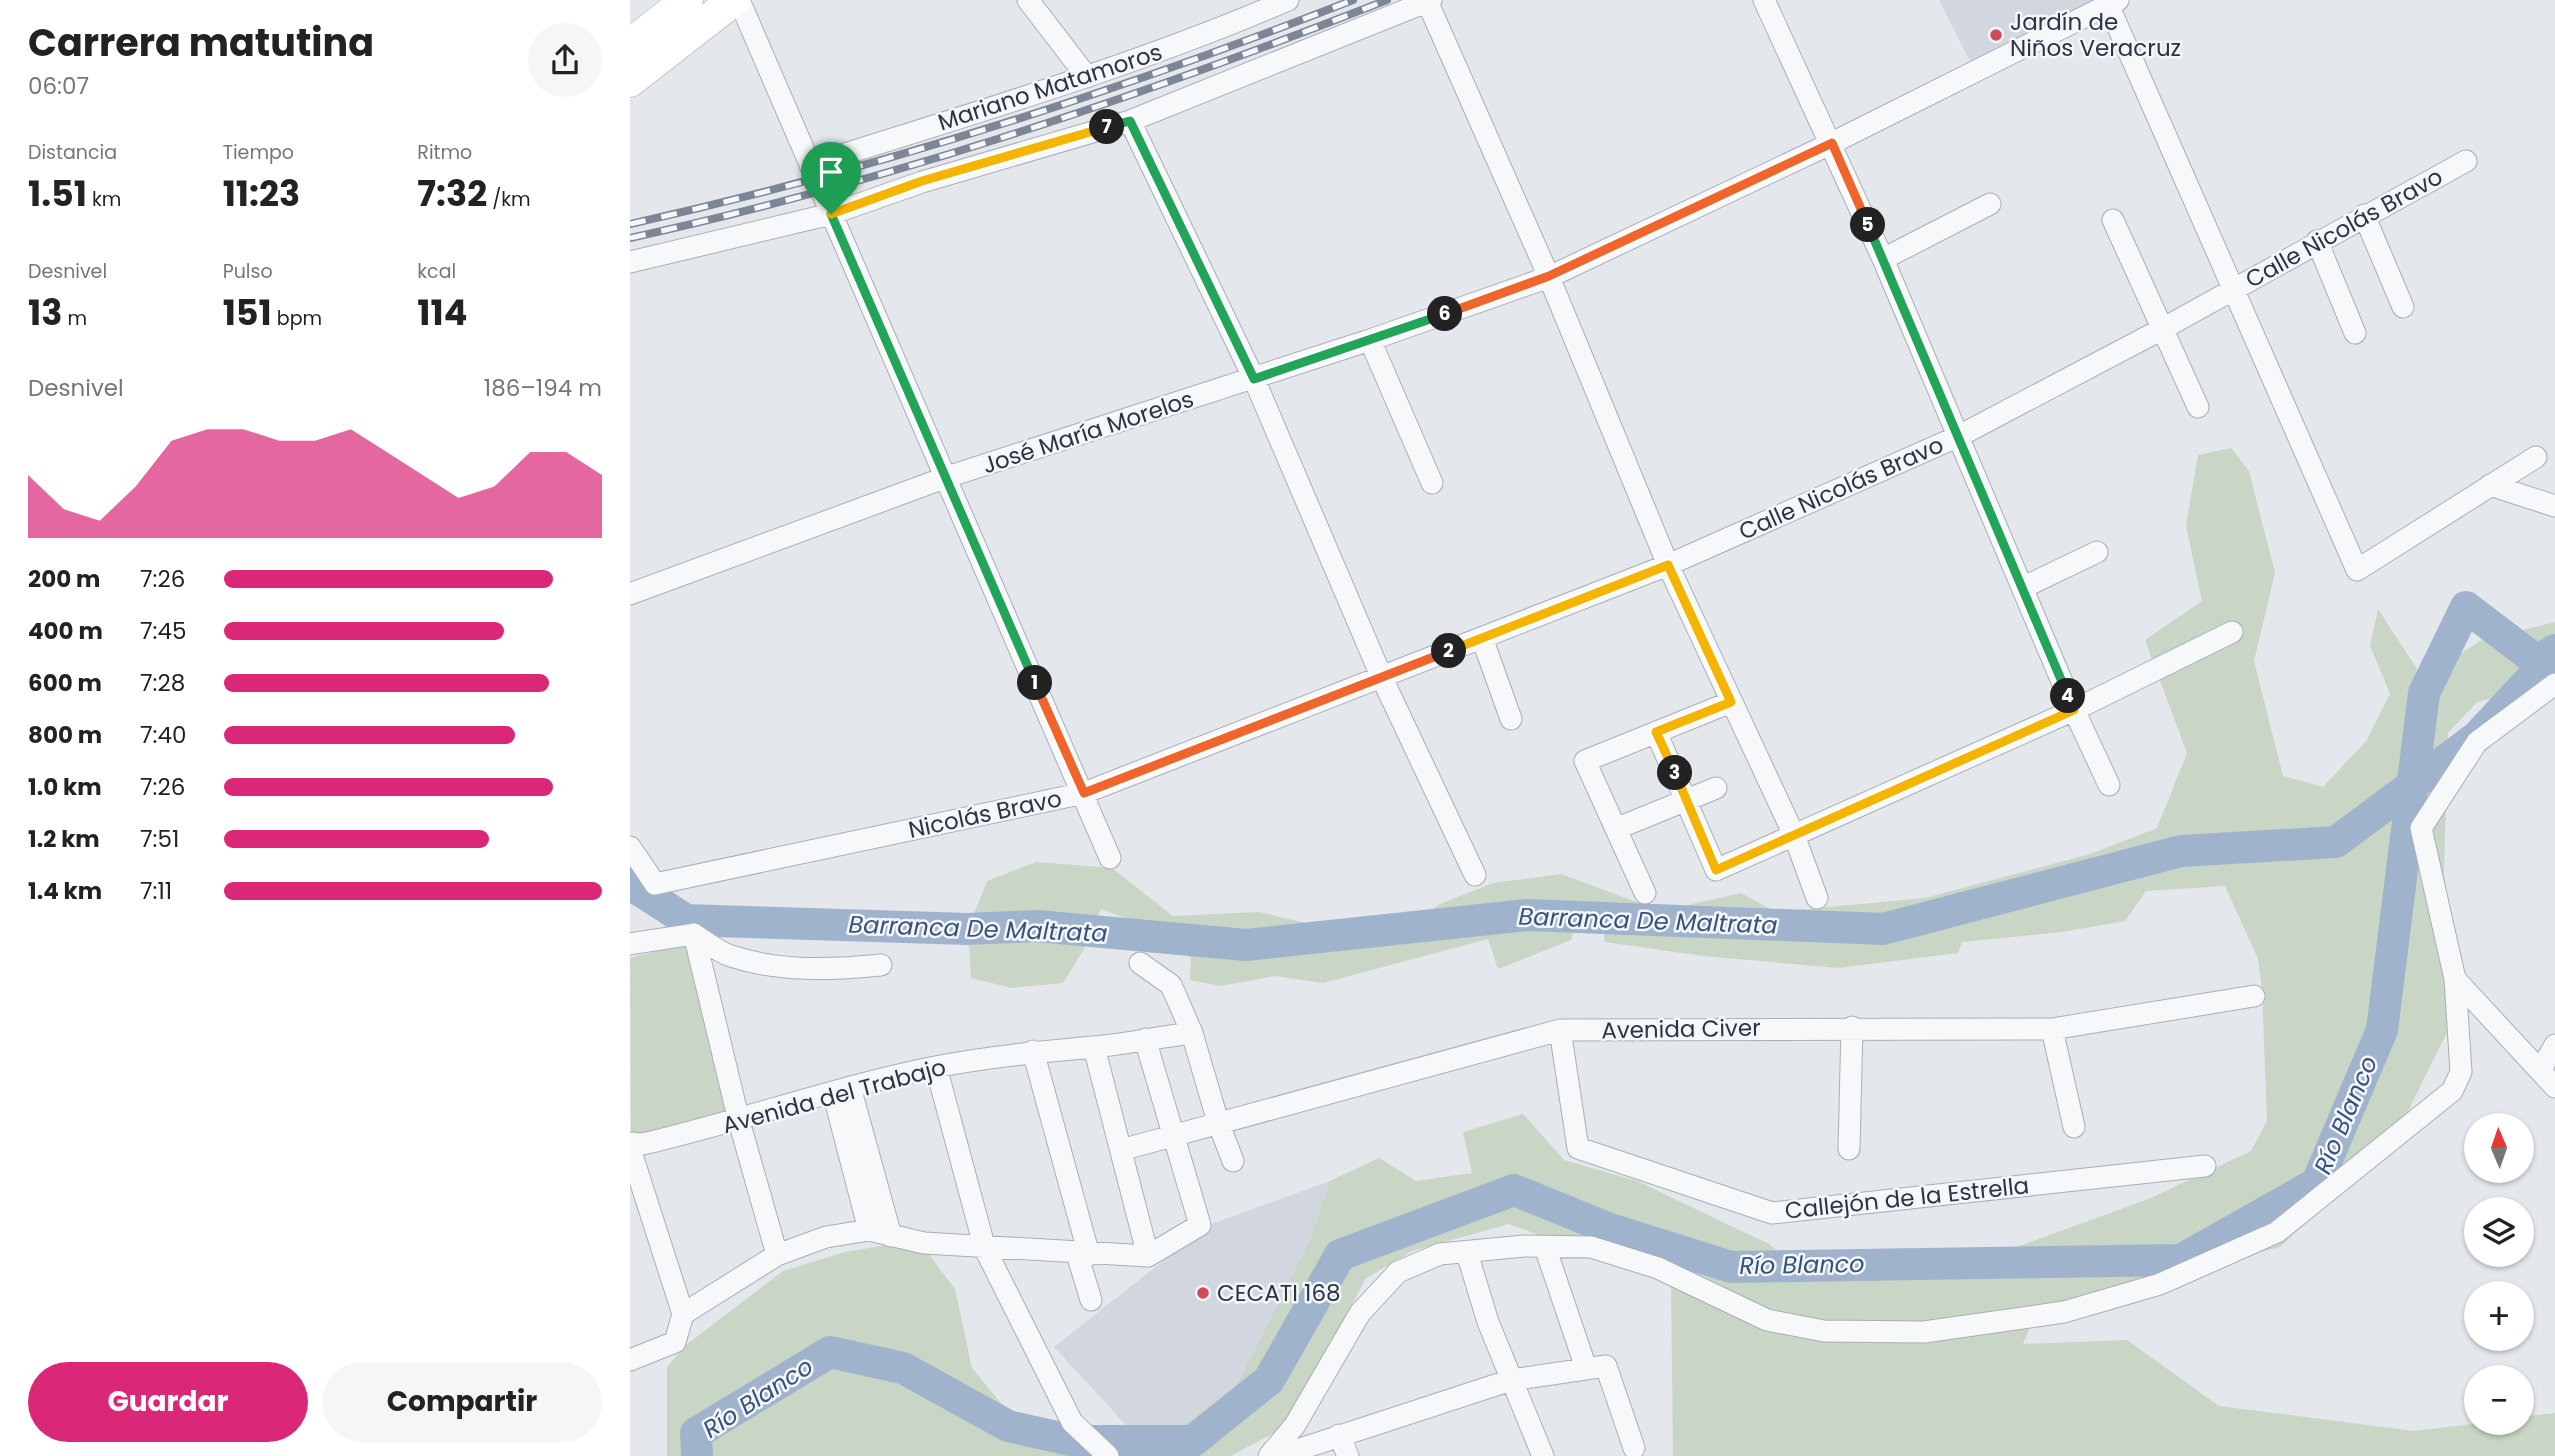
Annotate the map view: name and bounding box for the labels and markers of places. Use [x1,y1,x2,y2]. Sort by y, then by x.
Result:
place label: Jardín de Niños Veracruz [2010,6,2181,64]
marker: Jardín de Niños Veracruz [1988,27,2004,43]
pin: 7 [1090,110,1124,144]
pin [801,142,861,214]
pin: 5 [1850,208,1886,243]
pin: 6 [1428,296,1462,332]
pin: 2 [1432,634,1466,668]
pin: 1 [1018,666,1052,700]
pin: 4 [2050,678,2086,714]
pin: 3 [1658,756,1692,790]
place label: CECATI 168 [1217,1277,1341,1309]
marker: CECATI 168 [1195,1285,1211,1301]

